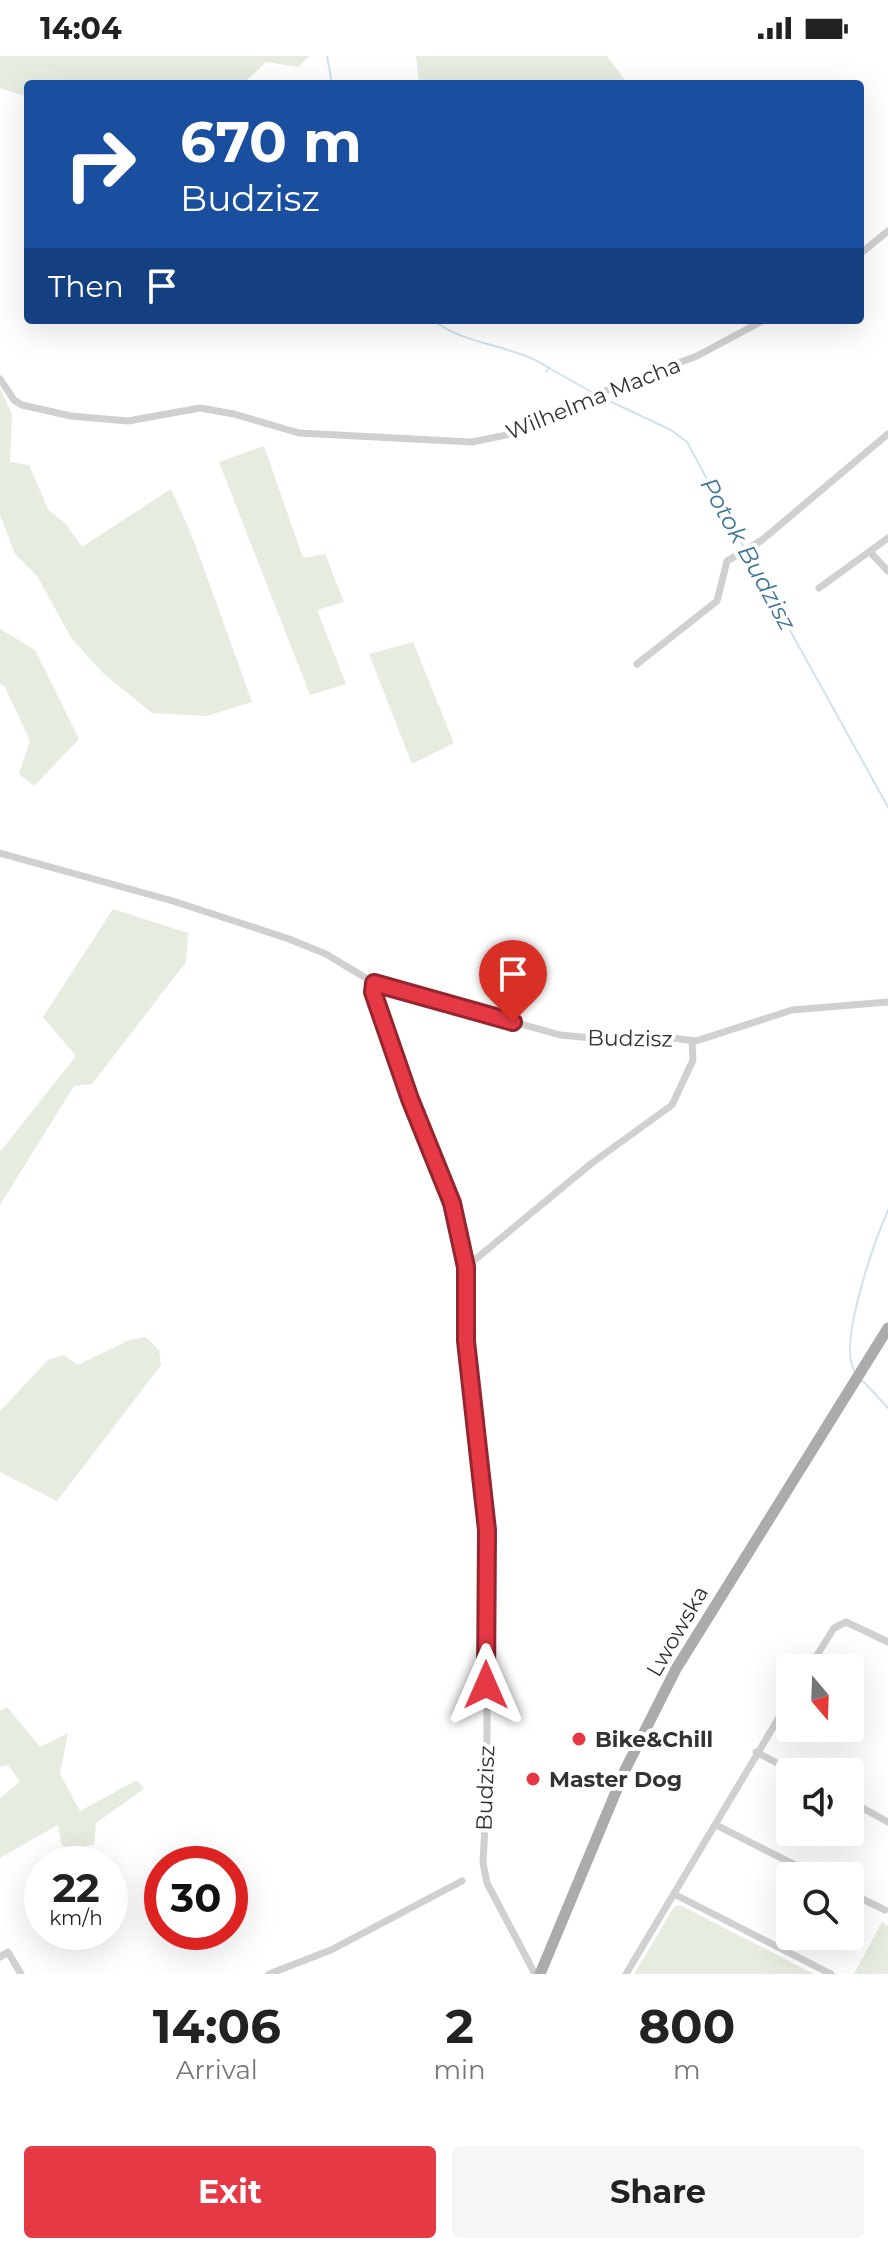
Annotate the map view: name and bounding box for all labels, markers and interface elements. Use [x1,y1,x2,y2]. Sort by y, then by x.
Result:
text: 14:04 [40,10,122,47]
text: 670 m [180,108,362,176]
icon: right [48,112,152,216]
text: Budzisz [180,176,320,220]
icon: arrive [140,264,184,308]
text: Then [48,268,124,305]
street label: Wilhelma Macha [502,351,685,446]
water label: Potok Budzisz [695,472,803,636]
pin [479,940,547,1022]
icon: arrive [491,952,535,996]
street label: Budzisz [587,1024,673,1053]
street label: Lwowska [641,1581,714,1681]
position arrow [444,1643,528,1727]
north arrow [776,1654,864,1742]
map controls [776,1654,864,1950]
place label: Bike&Chill [595,1726,713,1753]
marker: Bike&Chill [570,1730,588,1748]
street label: Budzisz [471,1745,500,1831]
button: sound [776,1758,864,1846]
place label: Master Dog [549,1766,682,1793]
marker: Master Dog [524,1770,542,1788]
speed limit sign: 30 [144,1846,248,1950]
button: search [776,1862,864,1950]
text: 22 [52,1863,100,1912]
text: km/h [49,1906,103,1930]
text: 14:06 [153,1997,281,2055]
text: 2 [445,1997,474,2055]
text: 800 [638,1997,735,2055]
text: Arrival [176,2054,258,2086]
text: min [434,2054,486,2086]
text: m [673,2054,701,2086]
button: Exit [24,2146,436,2238]
button: Share [452,2146,864,2238]

